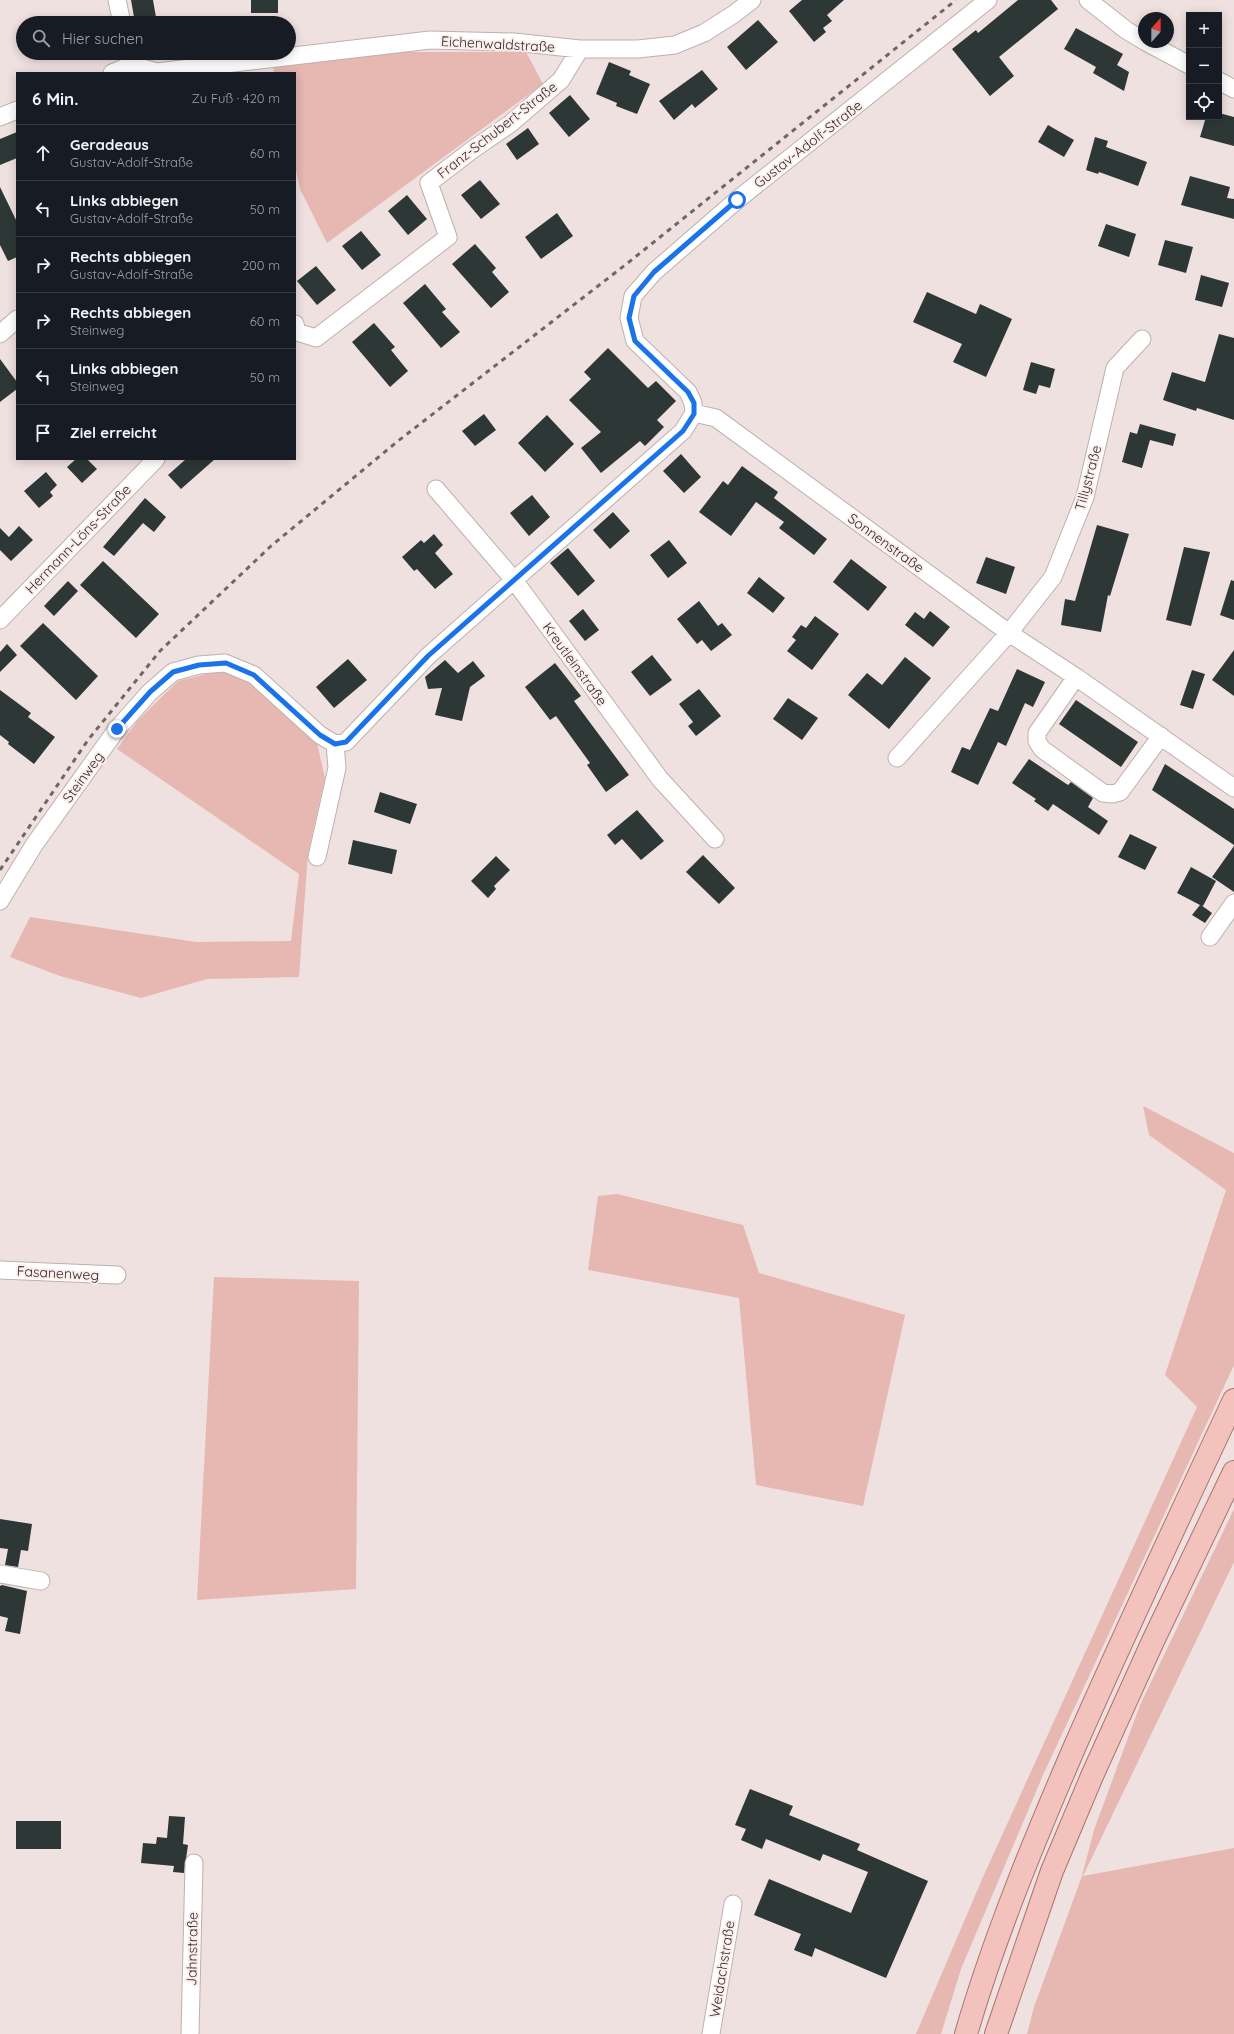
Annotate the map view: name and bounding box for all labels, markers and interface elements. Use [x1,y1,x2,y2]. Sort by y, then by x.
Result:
north arrow [1138,12,1174,48]
map controls [1186,12,1222,120]
button: + [1186,12,1222,48]
search box [16,16,296,60]
icon: search [30,27,52,49]
text: Hier suchen [62,29,143,48]
street label: Eichenwaldstraße [441,32,556,56]
button: − [1186,48,1222,84]
street label: Franz-Schubert-Straße [433,77,561,183]
button: locate [1186,84,1222,120]
text: 6 Min. [32,88,78,109]
text: Zu Fuß · 420 m [191,90,280,106]
street label: Gustav-Adolf-Straße [750,96,866,192]
text: Geradeaus [70,135,149,154]
icon: ahead [32,142,54,164]
text: 60 m [250,145,280,161]
text: Gustav-Adolf-Straße [70,154,193,170]
text: Links abbiegen [70,191,178,210]
route start [728,191,746,209]
icon: left [32,198,54,220]
text: 50 m [250,201,280,217]
text: Gustav-Adolf-Straße [70,210,193,226]
text: Rechts abbiegen [70,247,191,266]
icon: right [32,254,54,276]
text: 200 m [242,257,280,273]
text: Gustav-Adolf-Straße [70,266,193,282]
text: Rechts abbiegen [70,303,191,322]
icon: right [32,310,54,332]
text: 60 m [250,313,280,329]
text: Steinweg [70,322,124,338]
text: Links abbiegen [70,359,178,378]
icon: left [32,366,54,388]
text: 50 m [250,369,280,385]
text: Steinweg [70,378,124,394]
icon: arrive [32,422,54,444]
text: Ziel erreicht [70,423,157,442]
street label: Tillystraße [1071,443,1105,513]
street label: Hermann-Löns-Straße [21,481,135,597]
street label: Sonnenstraße [844,509,928,577]
street label: Kreutleinstraße [539,619,611,709]
route end [108,720,126,738]
street label: Steinweg [58,748,108,806]
street label: Fasanenweg [16,1262,100,1284]
street label: Jahnstraße [182,1912,202,1986]
street label: Weidachstraße [705,1919,739,2019]

